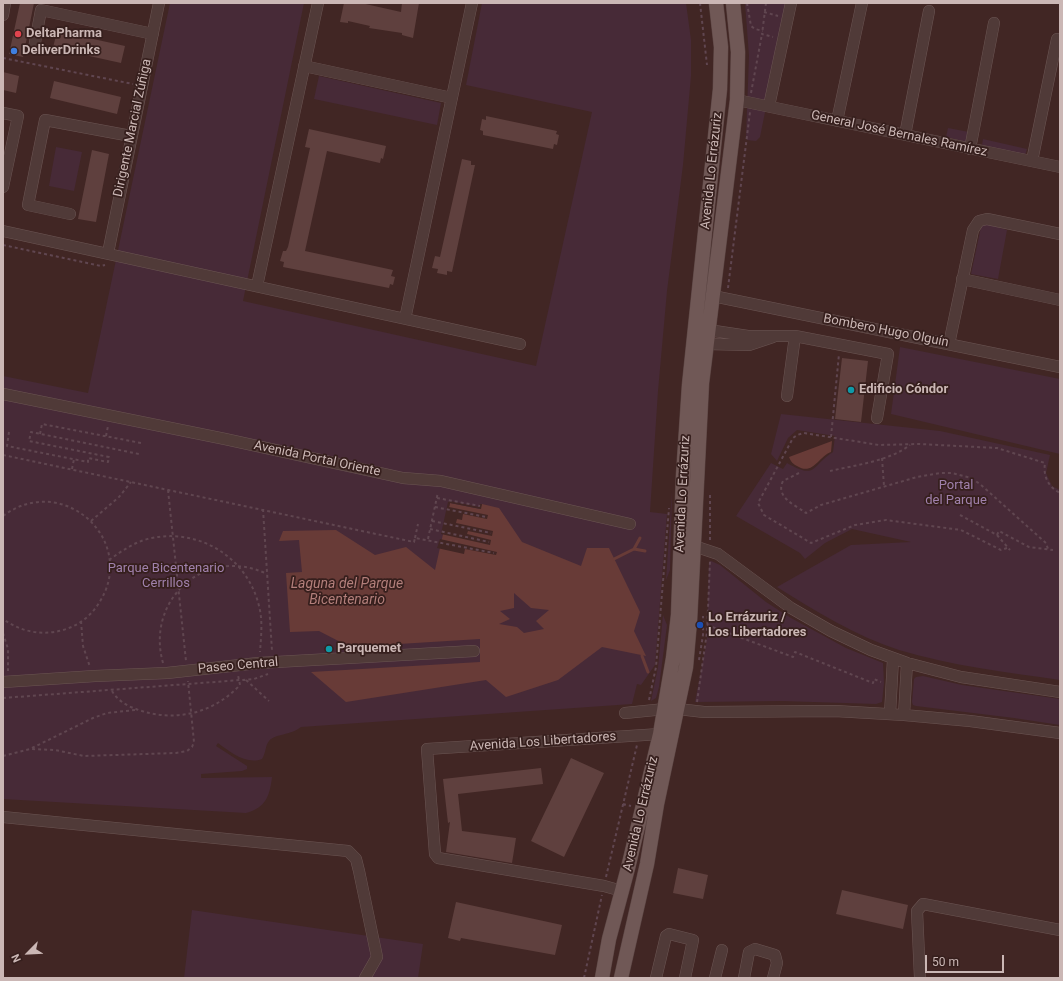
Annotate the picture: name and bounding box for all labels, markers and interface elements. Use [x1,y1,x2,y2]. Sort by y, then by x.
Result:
place label: DeltaPharma [26,26,102,42]
marker: DeltaPharma [13,29,23,39]
place label: DeliverDrinks [22,43,100,59]
marker: DeliverDrinks [9,46,19,56]
street label: Dirigente Marcial Zúñiga [111,58,155,198]
street label: General José Bernales Ramírez [809,108,989,160]
street label: Avenida Lo Errázuriz [698,112,726,230]
street label: Bombero Hugo Olguín [822,311,950,351]
place label: Edificio Cóndor [859,382,948,398]
marker: Edificio Cóndor [846,385,856,395]
street label: Avenida Lo Errázuriz [672,435,694,553]
street label: Avenida Portal Oriente [252,438,382,480]
park label: Portal del Parque [925,478,987,509]
park label: Parque Bicentenario Cerrillos [108,561,224,592]
water label: Laguna del Parque Bicentenario [291,576,403,608]
place label: Lo Errázuriz / Los Libertadores [708,610,807,641]
marker: Lo Errázuriz / Los Libertadores [695,620,705,630]
place label: Parquemet [337,641,401,657]
marker: Parquemet [324,644,334,654]
street label: Paseo Central [197,655,279,677]
street label: Avenida Los Libertadores [469,729,617,755]
street label: Avenida Lo Errázuriz [620,755,662,873]
north arrow [8,933,48,973]
scale bar [927,947,1006,973]
text: N [9,952,24,964]
text: 50 m [932,955,959,969]

